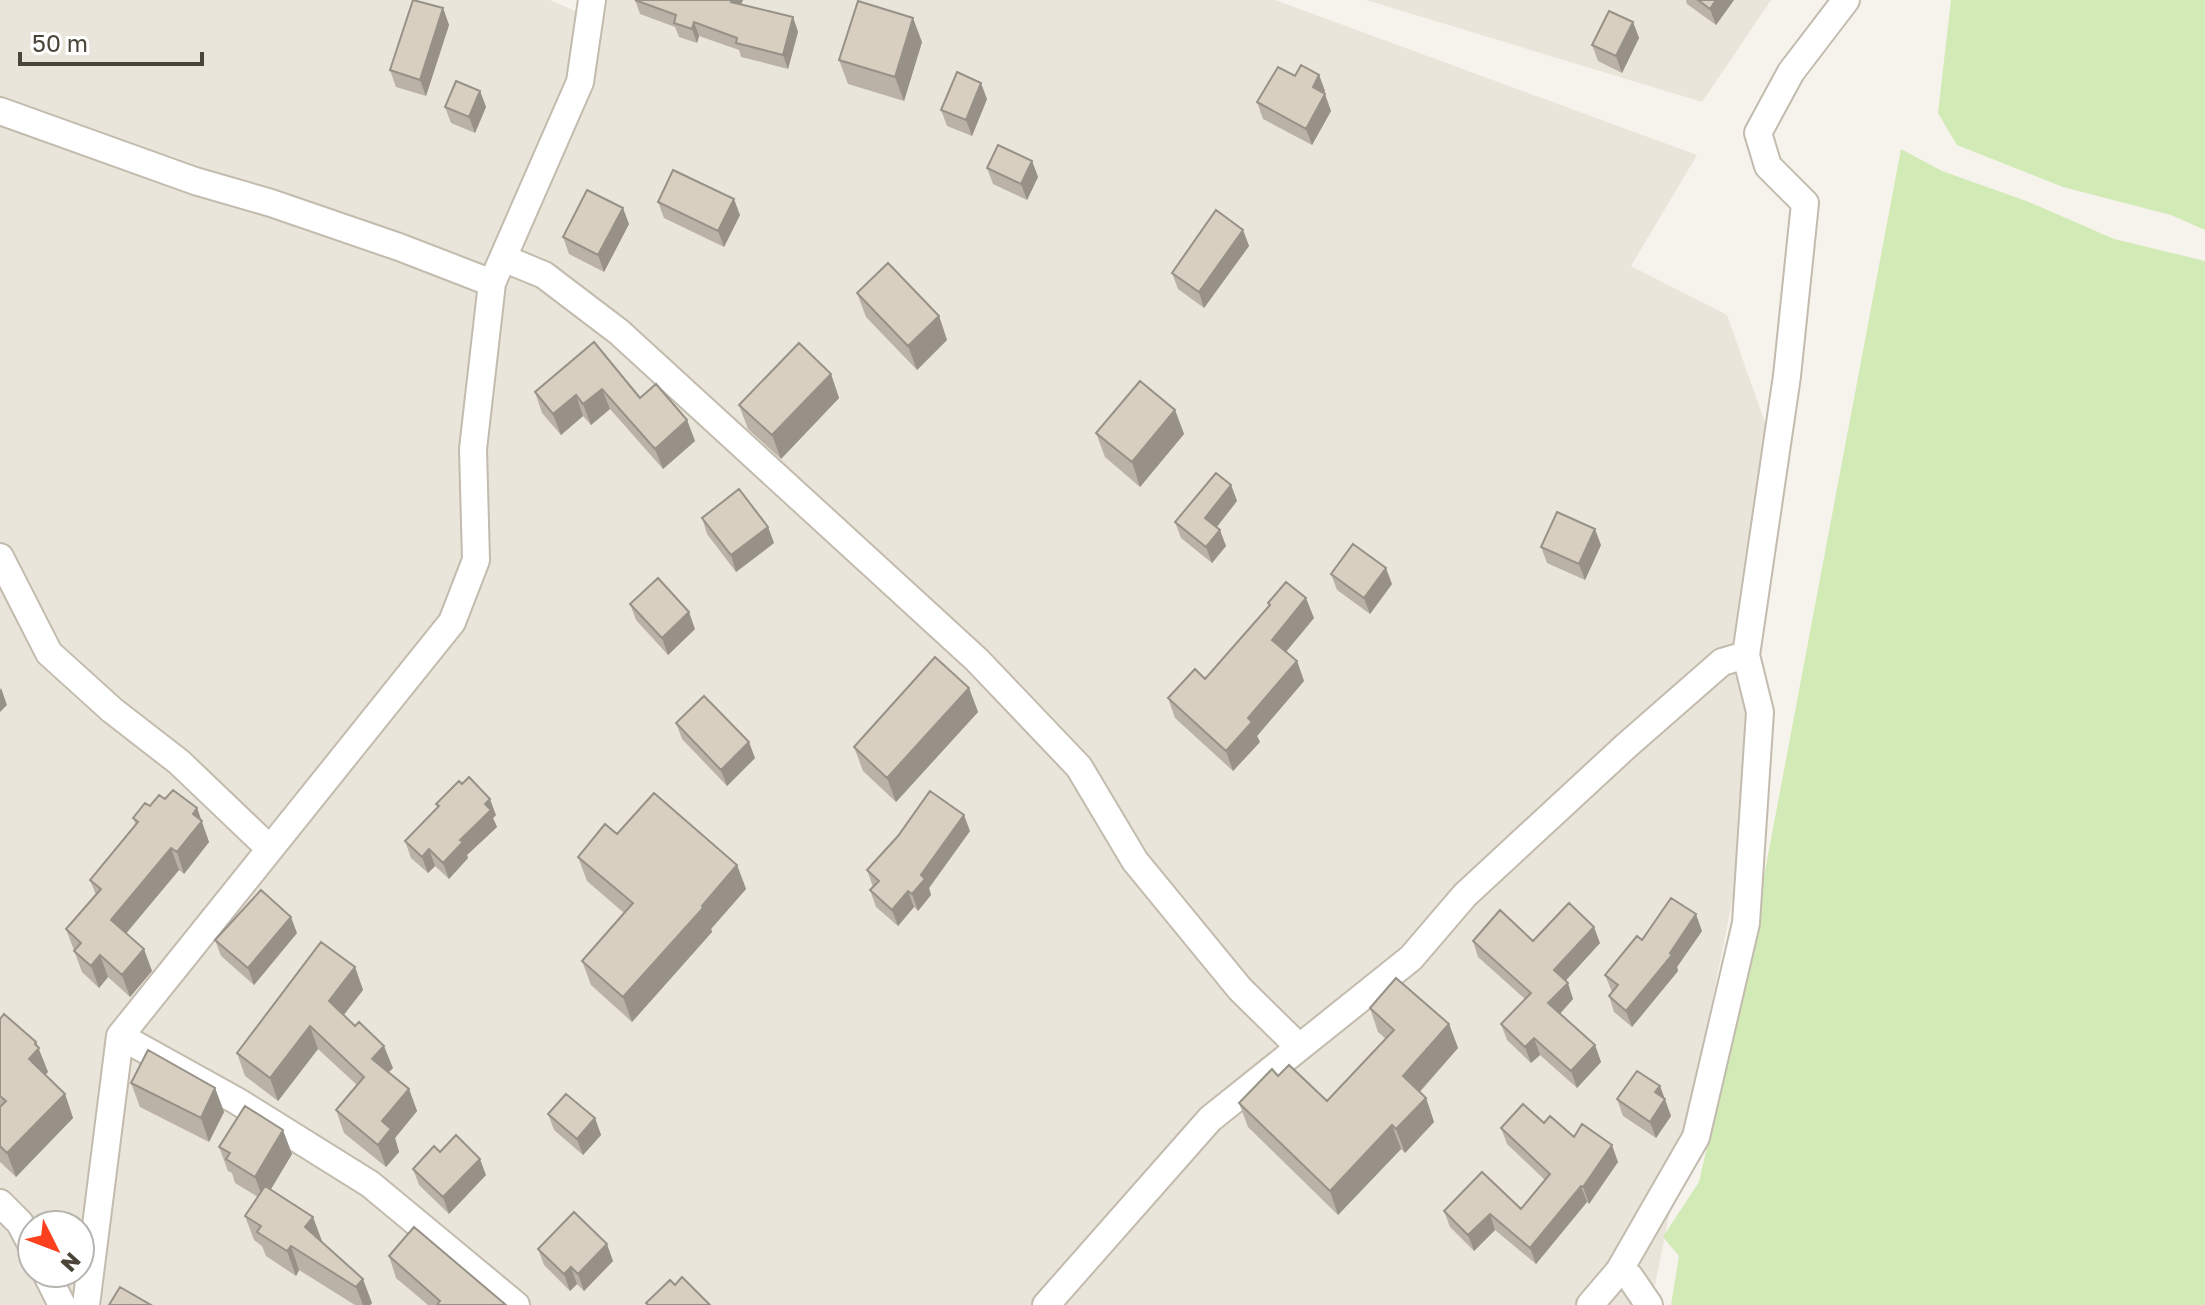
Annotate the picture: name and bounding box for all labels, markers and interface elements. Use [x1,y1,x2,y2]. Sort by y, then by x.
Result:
scale bar [20,16,202,66]
text: 50 m [32,28,88,57]
north arrow [16,1209,96,1289]
text: N [56,1247,87,1278]

